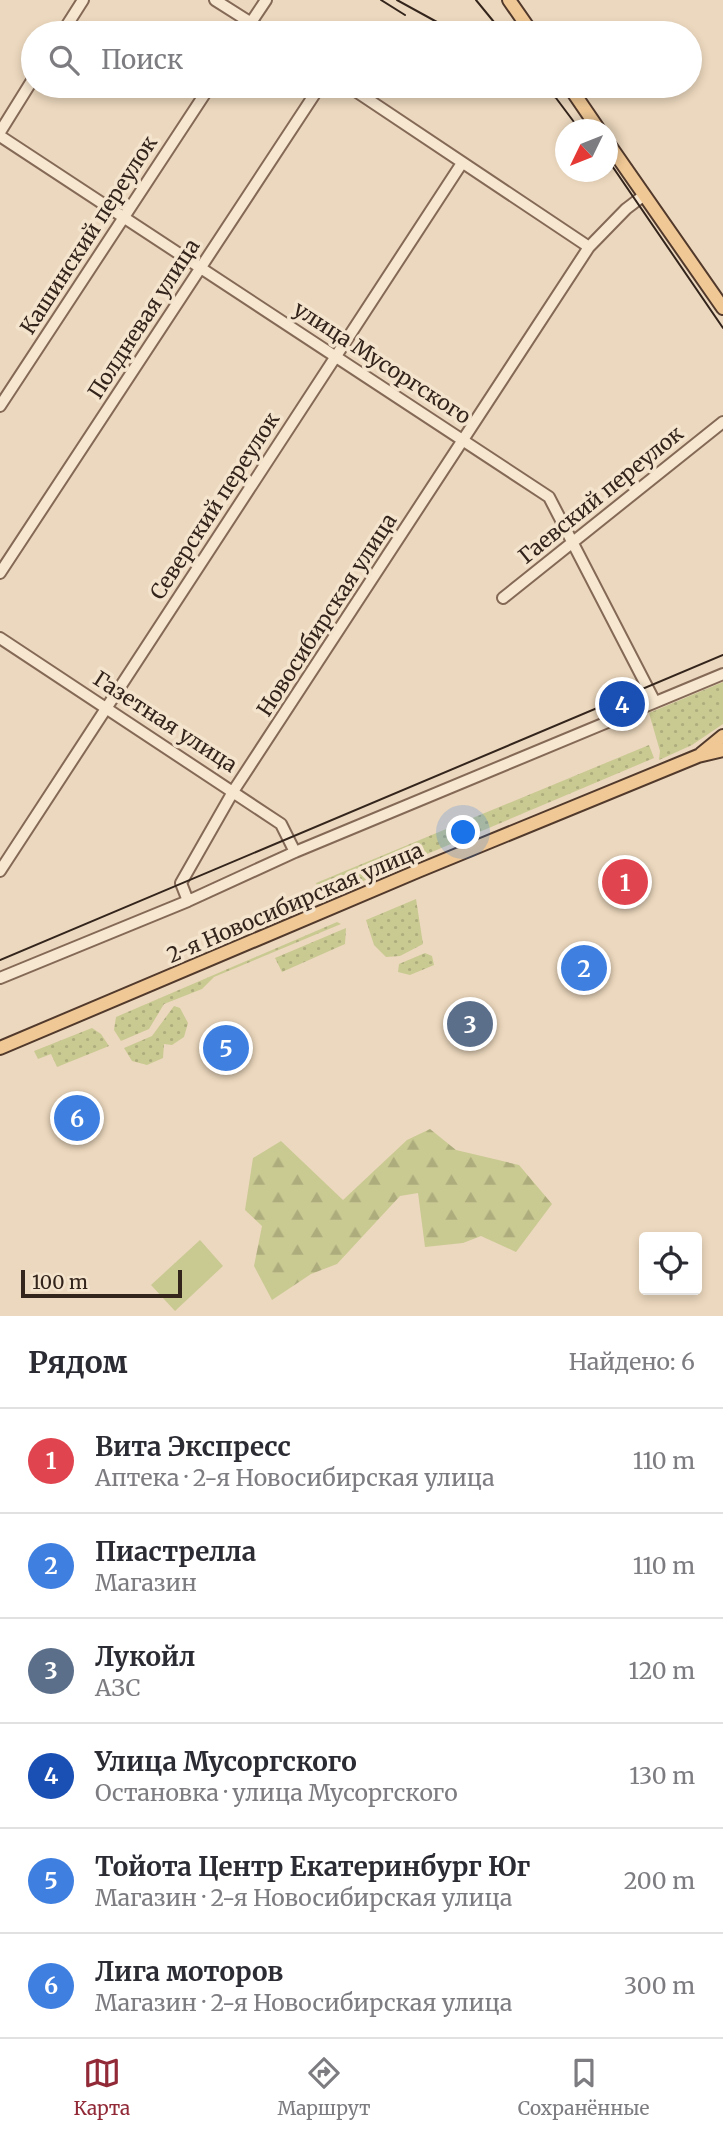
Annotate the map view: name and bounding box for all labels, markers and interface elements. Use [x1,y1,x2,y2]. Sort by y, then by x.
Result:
search box [21,21,702,98]
icon: search [45,41,83,79]
text: Поиск [101,43,183,76]
north arrow [555,119,618,182]
street label: Кашинский переулок [14,130,163,339]
street label: Полдневая улица [82,234,205,404]
street label: улица Мусоргского [289,295,476,430]
street label: Северский переулок [144,407,285,605]
street label: Гаевский переулок [513,420,689,569]
street label: Новосибирская улица [251,508,402,721]
street label: Газетная улица [88,665,242,778]
pin: 4 [599,678,645,730]
your location [446,815,480,849]
street label: 2-я Новосибирская улица [163,836,427,969]
pin: 1 [602,856,648,908]
pin: 2 [561,942,607,994]
pin: 3 [447,998,493,1050]
pin: 5 [203,1022,249,1074]
pin: 6 [54,1092,100,1144]
map controls [639,1232,702,1295]
button: locate [639,1232,702,1295]
scale bar [21,1267,182,1299]
text: 100 m [32,1270,88,1294]
text: Рядом [28,1343,128,1381]
text: Найдено: 6 [569,1347,695,1376]
text: Вита Экспресс [95,1430,291,1463]
text: 1 [46,1446,56,1475]
text: 110 m [633,1446,695,1475]
text: Аптека · 2-я Новосибирская улица [95,1463,495,1492]
text: Пиастрелла [95,1535,256,1568]
text: 2 [44,1551,58,1580]
text: 110 m [633,1551,695,1580]
text: Магазин [95,1568,197,1597]
text: Лукойл [95,1640,195,1673]
text: 3 [44,1656,58,1685]
text: 120 m [629,1656,695,1685]
text: АЗС [95,1673,140,1702]
text: Улица Мусоргского [95,1745,357,1778]
text: 4 [44,1761,58,1790]
text: 130 m [629,1761,695,1790]
text: Остановка · улица Мусоргского [95,1778,458,1807]
text: Тойота Центр Екатеринбург Юг [95,1850,530,1883]
text: 5 [44,1866,58,1895]
text: 200 m [624,1866,695,1895]
text: Магазин · 2-я Новосибирская улица [95,1883,512,1912]
text: Лига моторов [95,1955,283,1988]
text: 6 [44,1971,58,2000]
text: 300 m [624,1971,695,2000]
text: Магазин · 2-я Новосибирская улица [95,1988,512,2017]
tab: Карта [74,2054,130,2120]
tab: Маршрут [277,2054,371,2120]
tab: Сохранённые [518,2054,649,2120]

